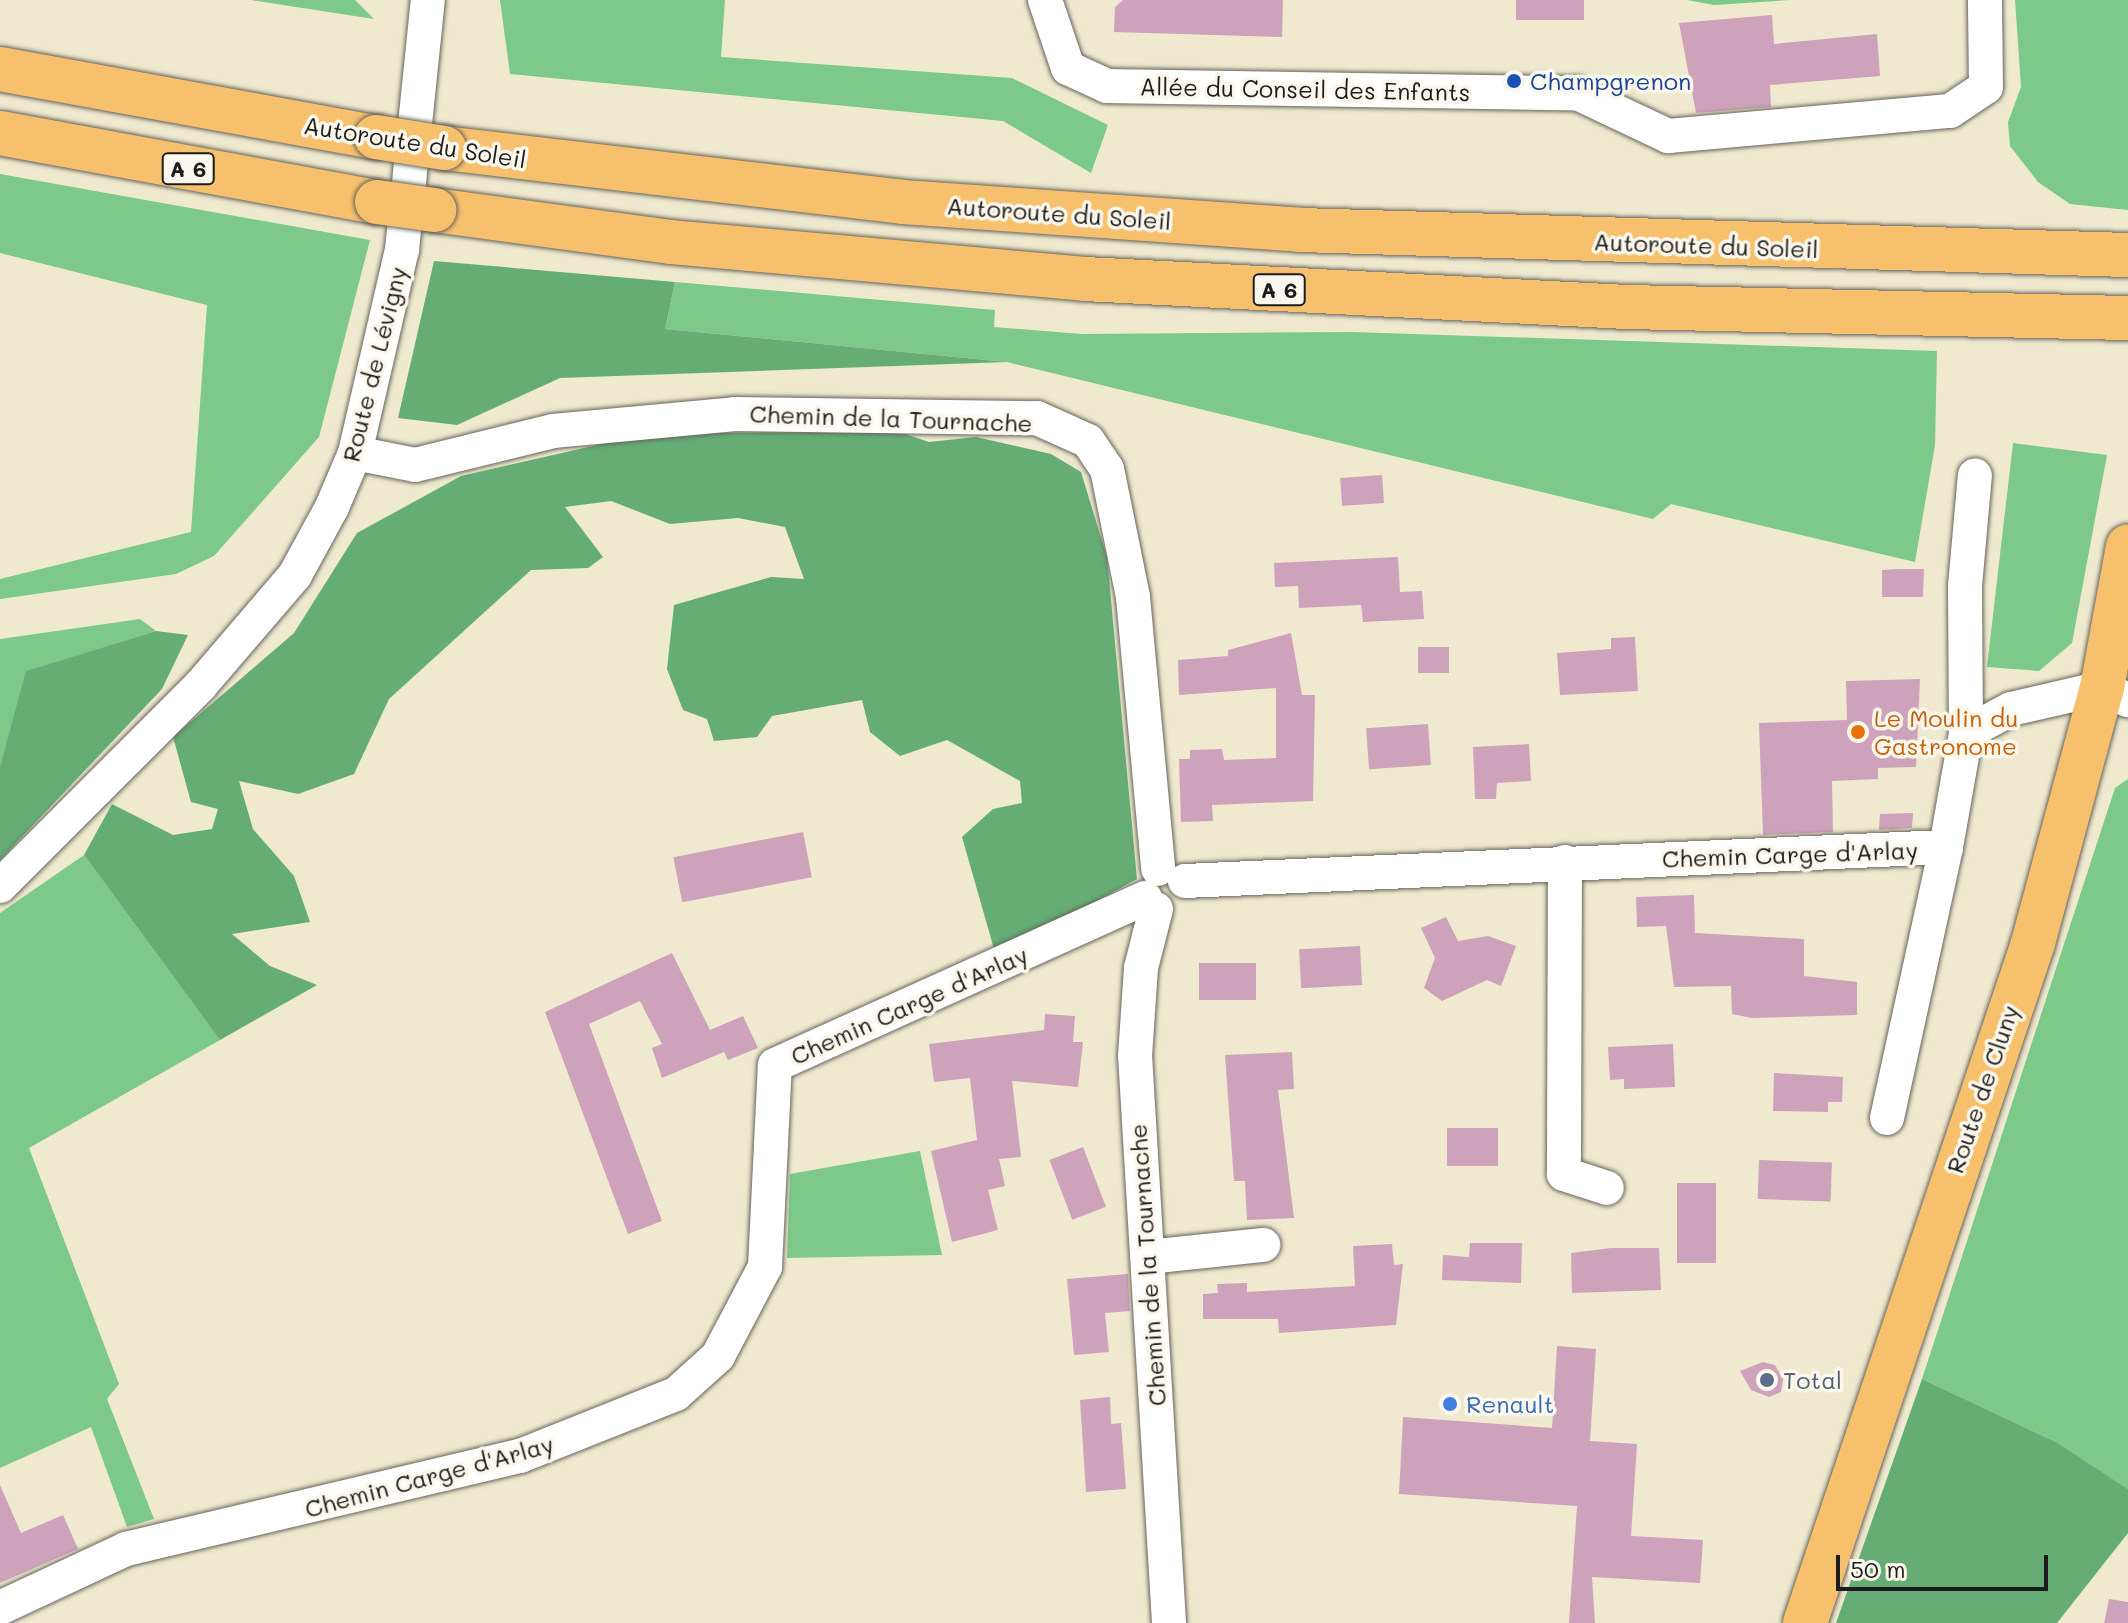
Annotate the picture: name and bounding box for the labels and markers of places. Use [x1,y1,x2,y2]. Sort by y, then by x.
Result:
place label: Champgrenon [1530,67,1691,95]
marker: Champgrenon [1505,72,1523,90]
place label: Le Moulin du Gastronome [1874,704,2018,760]
marker: Le Moulin du Gastronome [1849,723,1867,741]
place label: Total [1783,1366,1842,1394]
marker: Total [1758,1371,1776,1389]
place label: Renault [1466,1390,1554,1418]
marker: Renault [1441,1395,1459,1413]

